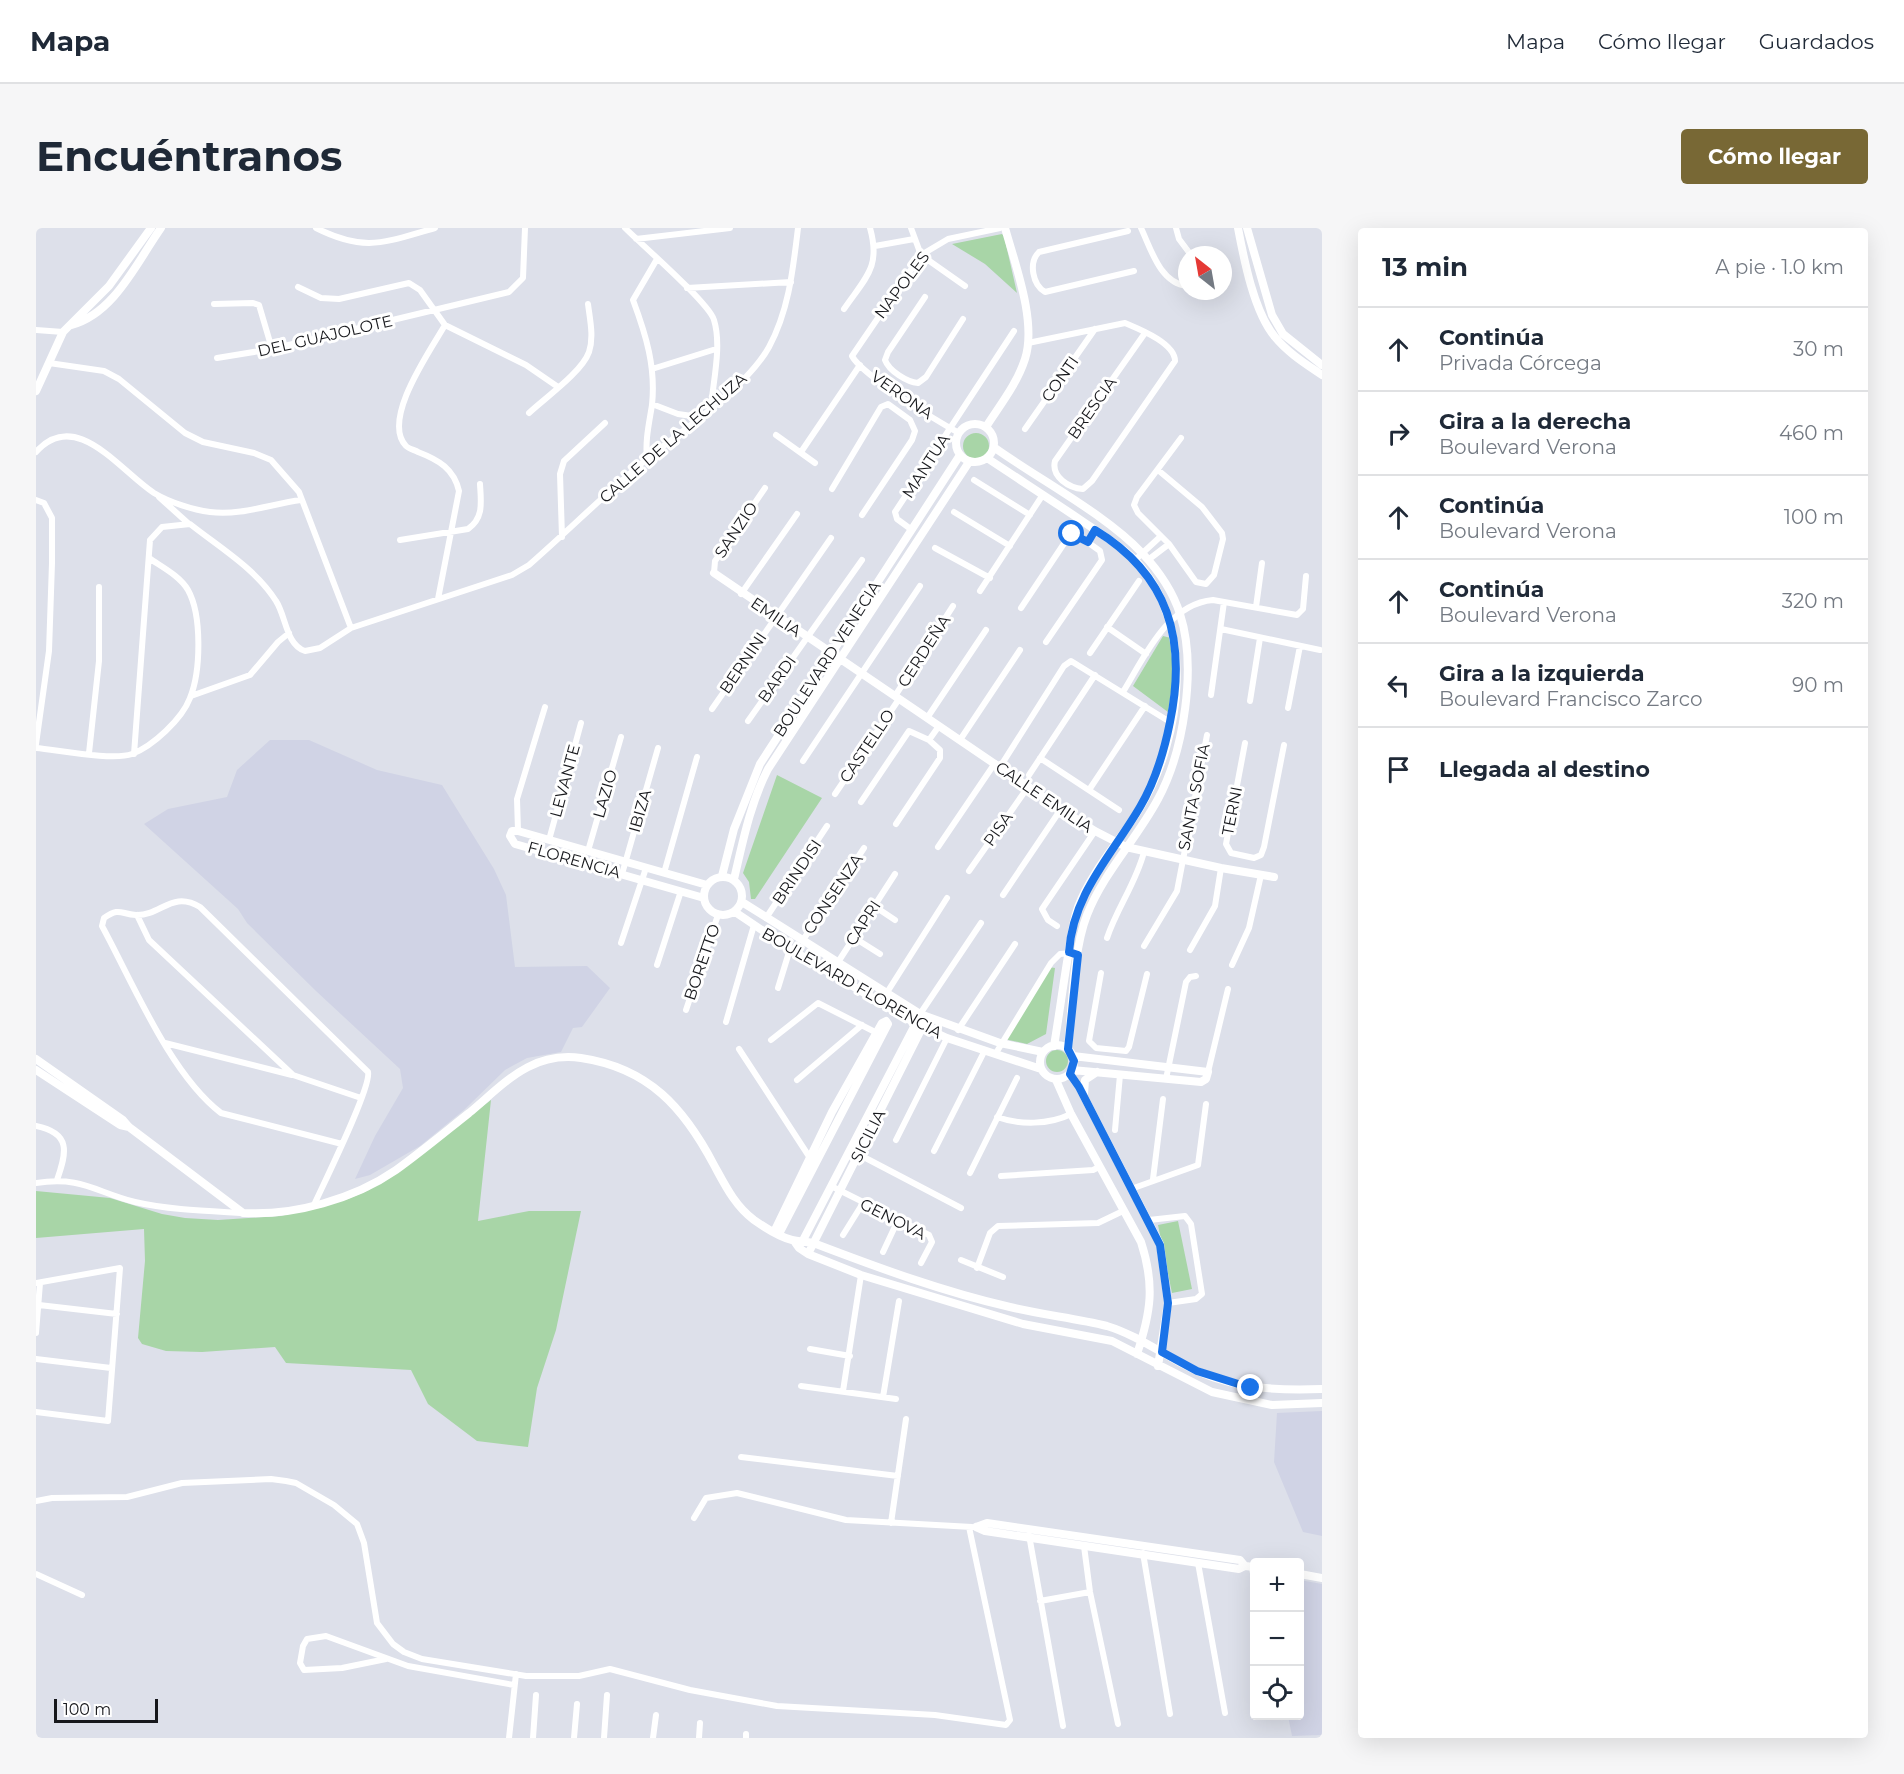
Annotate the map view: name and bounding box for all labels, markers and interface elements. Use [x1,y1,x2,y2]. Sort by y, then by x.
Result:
text: Mapa [30,24,110,58]
text: Mapa [1506,29,1565,54]
text: Cómo llegar [1598,29,1726,54]
text: Guardados [1759,29,1874,54]
button: Cómo llegar [1681,129,1868,184]
text: Encuéntranos [36,130,342,182]
north arrow [1178,246,1232,300]
street label: NAPOLES [871,247,934,322]
text: 13 min [1382,251,1468,283]
text: A pie · 1.0 km [1715,255,1844,279]
street label: DEL GUAJOLOTE [256,311,394,361]
text: Continúa [1439,324,1544,351]
icon: ahead [1382,333,1415,366]
text: 30 m [1793,337,1844,361]
text: Privada Córcega [1439,351,1602,375]
street label: CONTI [1038,353,1082,405]
street label: VERONA [867,367,937,423]
street label: CALLE DE LA LECHUZA [596,369,751,507]
street label: BRESCIA [1064,373,1121,443]
text: Gira a la derecha [1439,408,1631,435]
icon: right [1382,417,1415,450]
text: 460 m [1779,421,1844,445]
street label: MANTUA [898,430,954,502]
text: Boulevard Verona [1439,435,1617,459]
text: Continúa [1439,492,1544,519]
street label: SANZIO [711,499,761,561]
icon: ahead [1382,501,1415,534]
text: 100 m [1784,505,1844,529]
text: Boulevard Verona [1439,519,1617,543]
route start [1058,520,1084,546]
text: Continúa [1439,576,1544,603]
street label: BOULEVARD VENECIA [769,577,885,741]
icon: ahead [1382,585,1415,618]
text: 320 m [1782,589,1844,613]
street label: EMILIA [747,593,805,641]
text: Boulevard Verona [1439,603,1617,627]
street label: CERDEÑA [894,611,955,691]
street label: BERNINI [716,629,770,697]
street label: BARDI [754,652,800,706]
text: Gira a la izquierda [1439,660,1645,687]
icon: left [1382,669,1415,702]
text: 90 m [1792,673,1844,697]
text: Boulevard Francisco Zarco [1439,687,1702,711]
street label: CASTELLO [836,706,898,786]
street label: LEVANTE [546,742,584,820]
street label: SANTA SOFIA [1174,742,1214,852]
icon: arrive [1382,753,1415,786]
text: Llegada al destino [1439,756,1650,783]
street label: CALLE EMILIA [992,758,1097,837]
street label: LAZIO [589,768,621,820]
street label: TERNI [1218,785,1246,837]
street label: IBIZA [625,787,655,835]
street label: PISA [979,808,1017,850]
street label: BRINDISI [768,836,826,908]
street label: FLORENCIA [525,838,623,882]
street label: CONSENZA [799,850,867,938]
street label: CAPRI [841,897,885,949]
street label: BORETTO [680,921,724,1003]
street label: BOULEVARD FLORENCIA [759,924,946,1043]
street label: SICILIA [847,1106,890,1166]
street label: GENOVA [857,1194,930,1244]
route end [1237,1374,1263,1400]
map controls [1250,1558,1304,1720]
button: + [1250,1558,1304,1612]
button: − [1250,1612,1304,1666]
button: locate [1250,1666,1304,1720]
scale bar [54,1696,158,1724]
text: 100 m [63,1700,111,1719]

